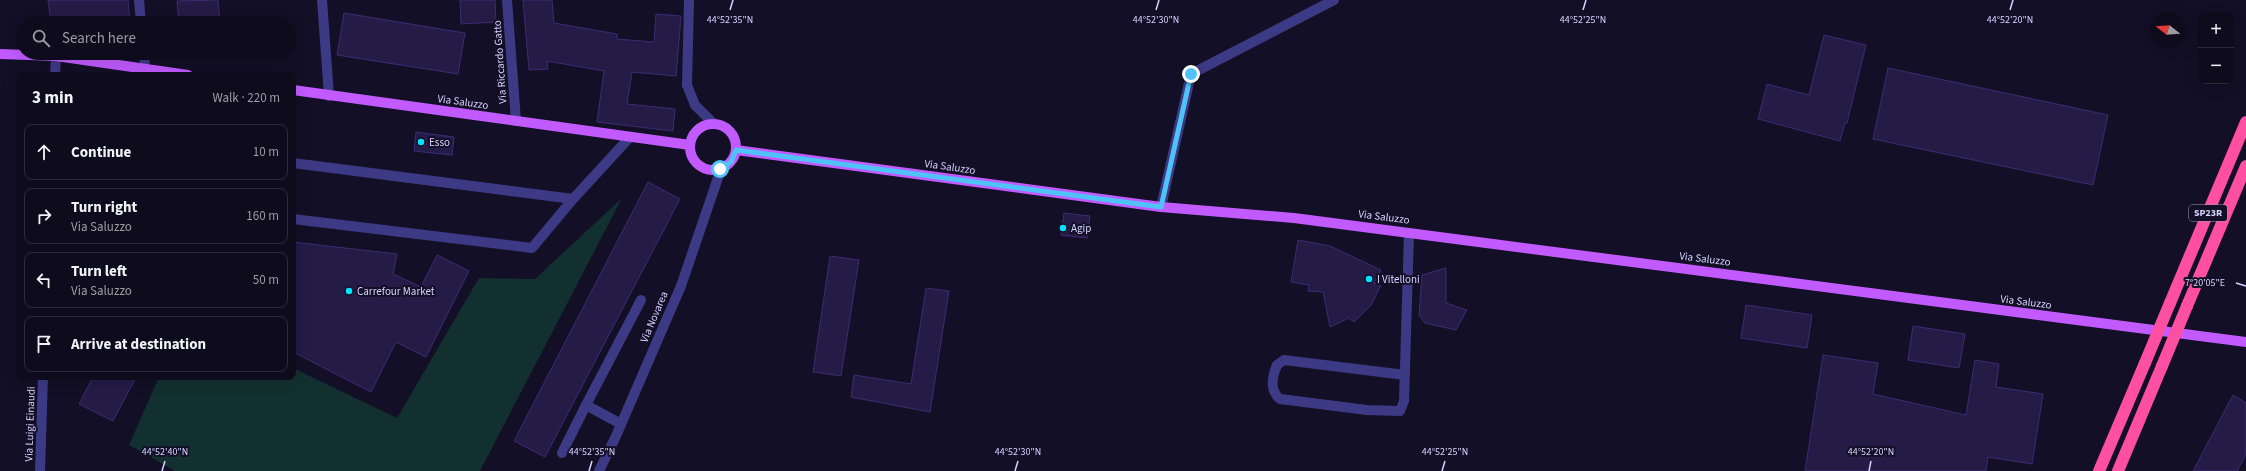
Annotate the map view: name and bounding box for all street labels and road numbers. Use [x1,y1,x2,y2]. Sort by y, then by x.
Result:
street label: Via Riccardo Gatto [490,20,510,104]
street label: Via Saluzzo [436,91,490,113]
street label: Via Saluzzo [923,156,977,178]
road number: SP23R [2189,205,2227,221]
street label: Via Saluzzo [1358,206,1411,228]
street label: Via Saluzzo [1679,248,1732,270]
street label: Via Novarea [637,289,671,345]
street label: Via Saluzzo [2000,291,2053,313]
street label: Via Luigi Einaudi [21,386,39,462]

